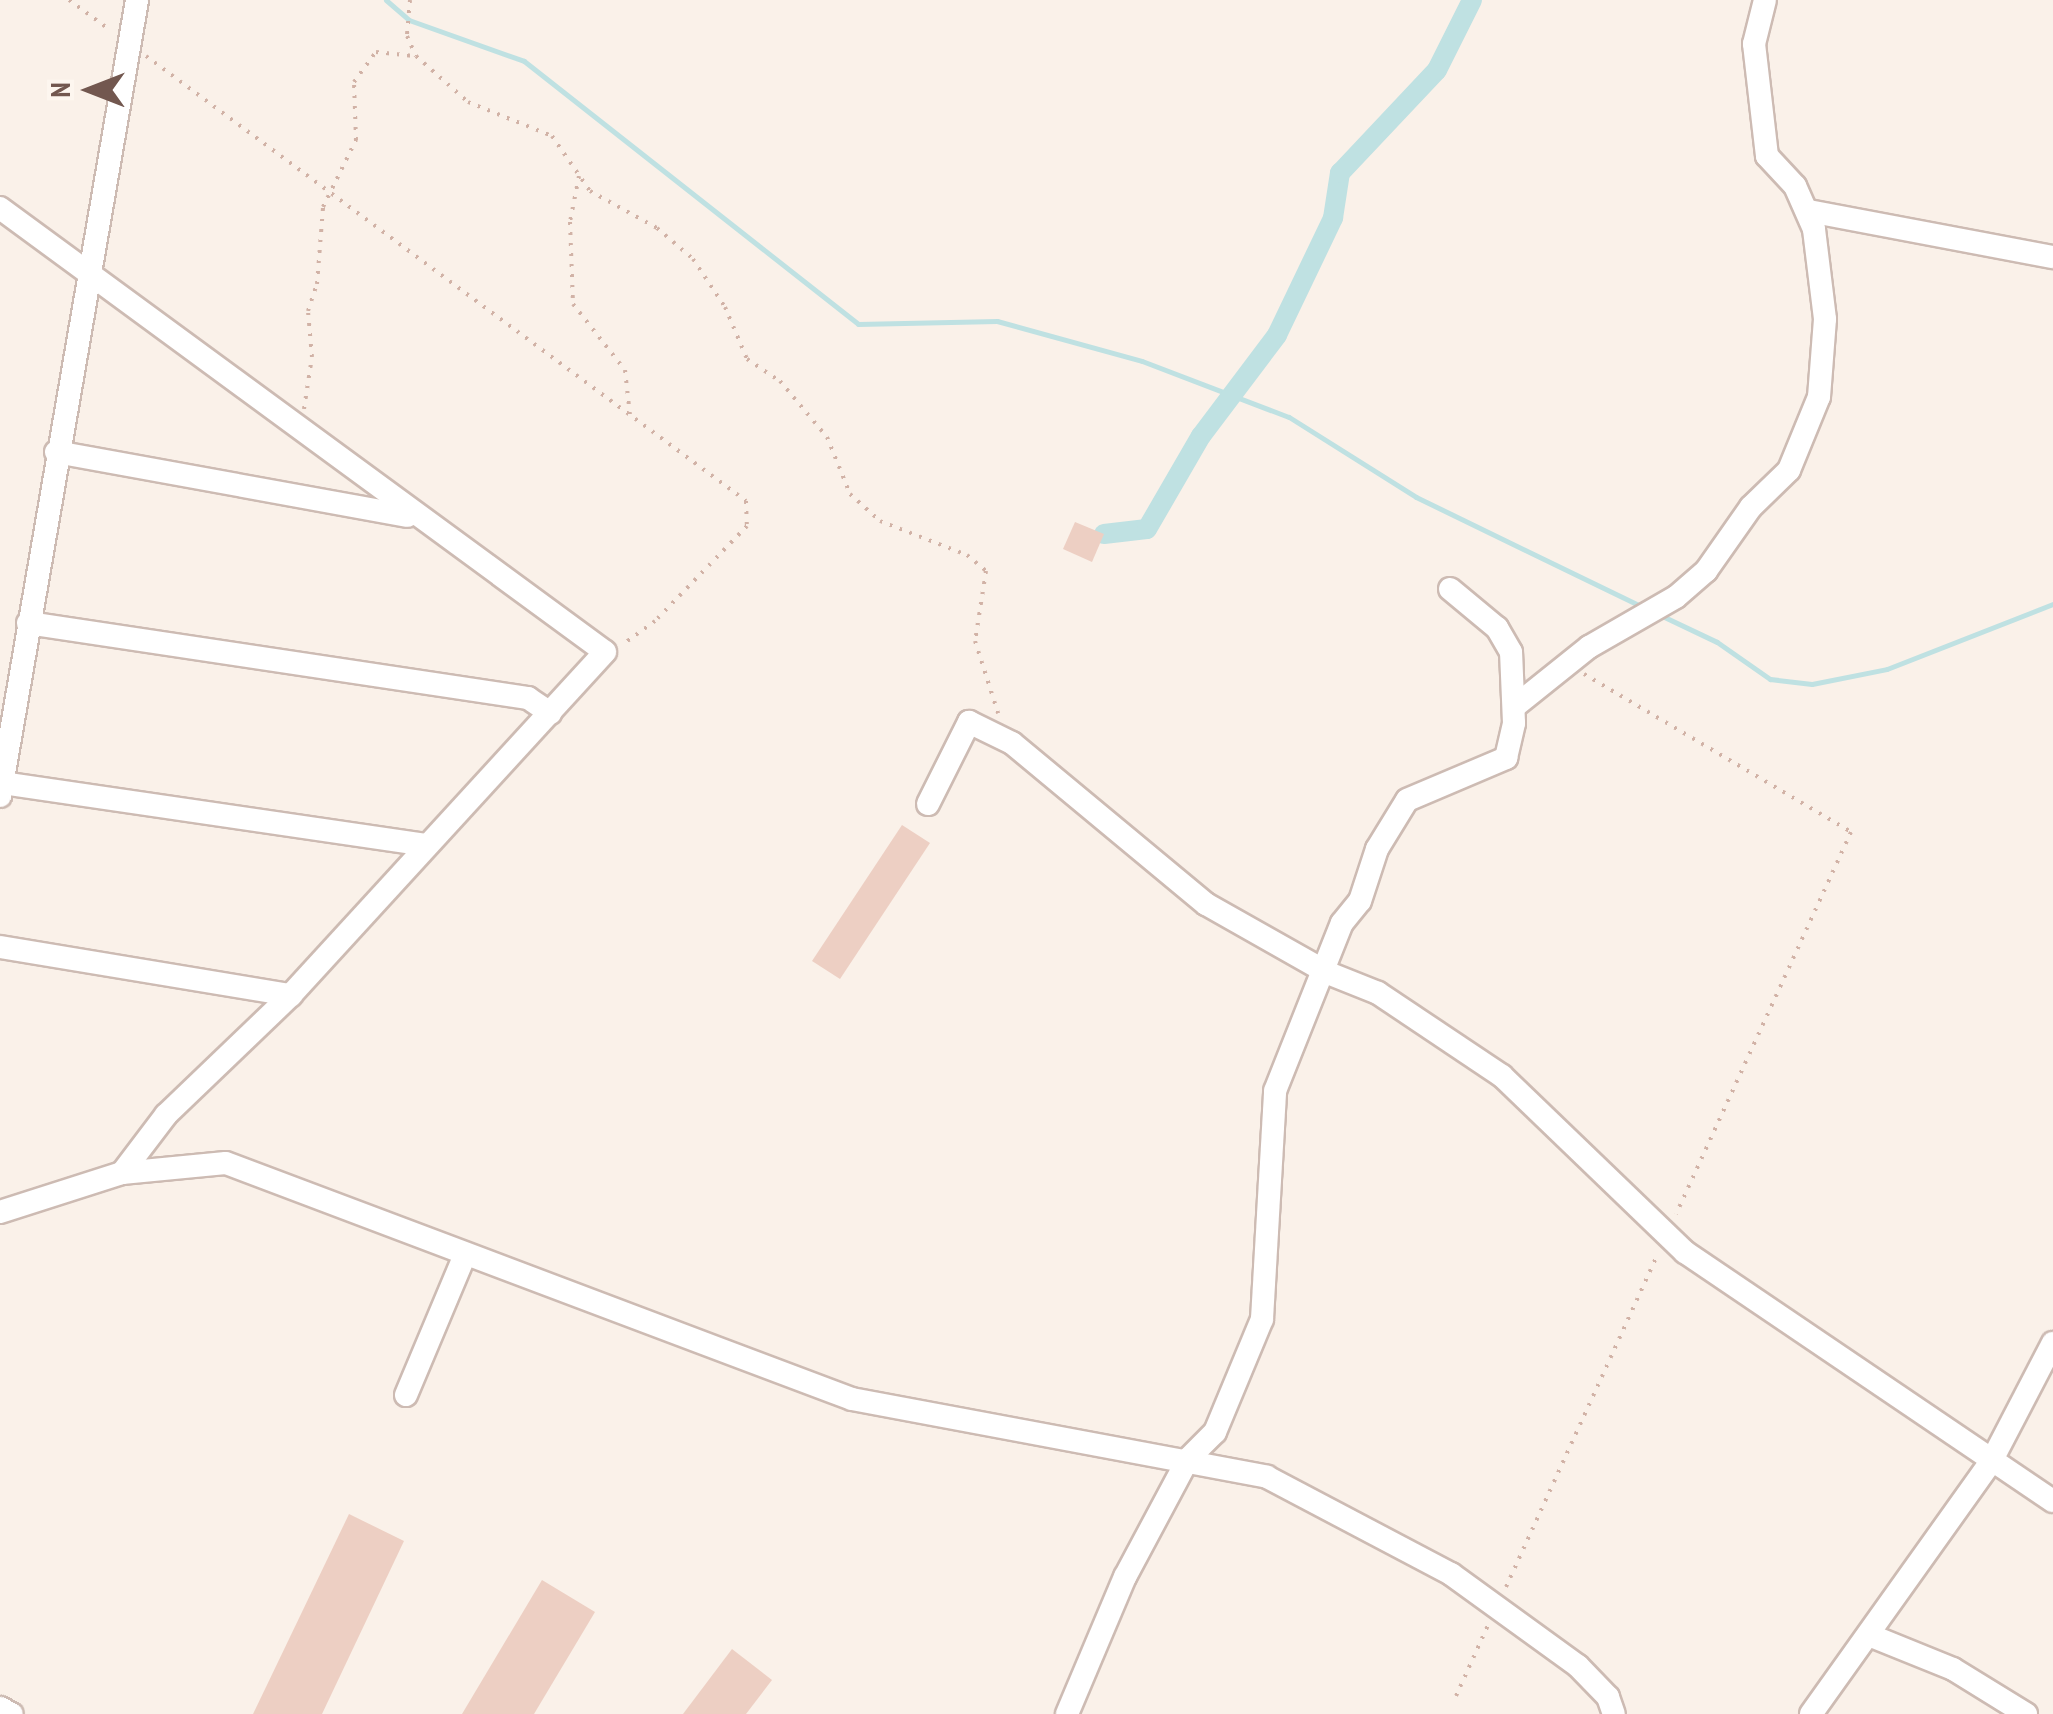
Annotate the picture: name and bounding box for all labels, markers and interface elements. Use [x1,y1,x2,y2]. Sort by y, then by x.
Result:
north arrow [40,40,140,140]
text: N [41,82,78,98]

